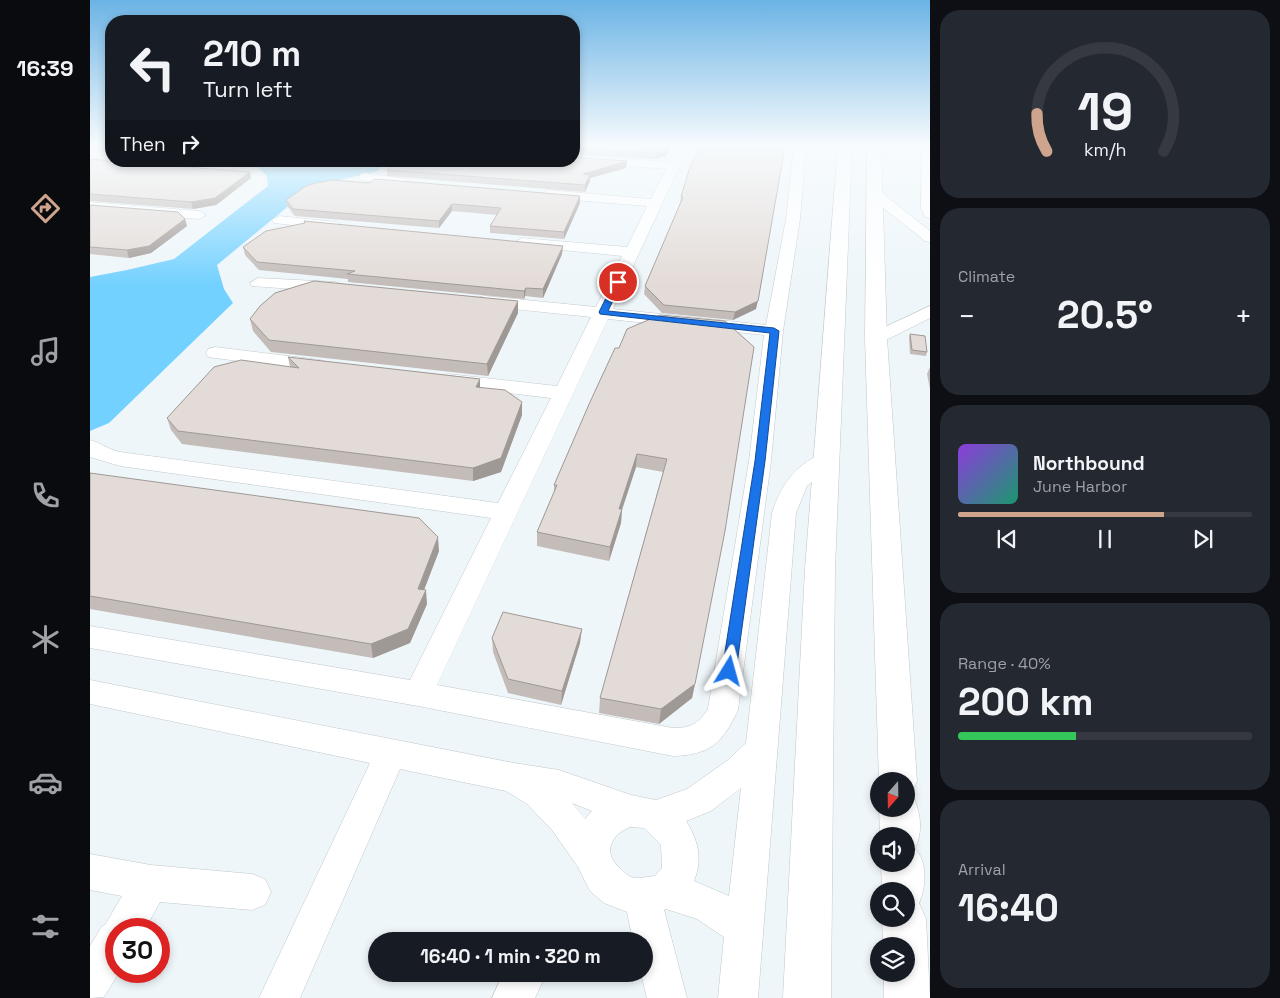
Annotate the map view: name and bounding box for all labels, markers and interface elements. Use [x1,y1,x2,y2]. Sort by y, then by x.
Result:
text: 210 m [203,32,301,76]
icon: left [120,35,185,100]
text: 16:39 [16,54,74,82]
text: Turn left [203,75,293,103]
text: 19 [1077,79,1133,145]
icon: right [176,130,204,158]
text: Then [120,132,166,157]
text: km/h [1084,138,1126,161]
icon: directions [28,191,63,226]
pin [597,261,639,303]
text: Climate [958,266,1015,287]
icon: arrive [604,268,632,296]
text: 20.5° [1057,291,1153,339]
text: − [958,298,975,334]
text: + [1235,298,1252,334]
icon: music [28,334,63,369]
text: Northbound [1033,451,1145,476]
text: June Harbor [1033,476,1127,497]
icon: phone [28,478,63,513]
icon: previous [993,525,1021,553]
icon: pause [1091,525,1119,553]
icon: next [1189,525,1217,553]
icon: climate [28,622,63,657]
position arrow [702,644,754,696]
text: Range · 40% [958,653,1051,674]
text: 200 km [958,678,1093,726]
icon: car [28,765,63,800]
north arrow [870,772,915,818]
map controls [870,772,915,982]
button: sound [870,827,915,872]
text: Arrival [958,859,1006,880]
button: search [870,882,915,927]
text: 16:40 [958,884,1059,932]
icon: filters [28,909,63,944]
speed limit sign: 30 [105,918,170,983]
button: layers [870,937,915,982]
text: 16:40 · 1 min · 320 m [420,944,601,969]

